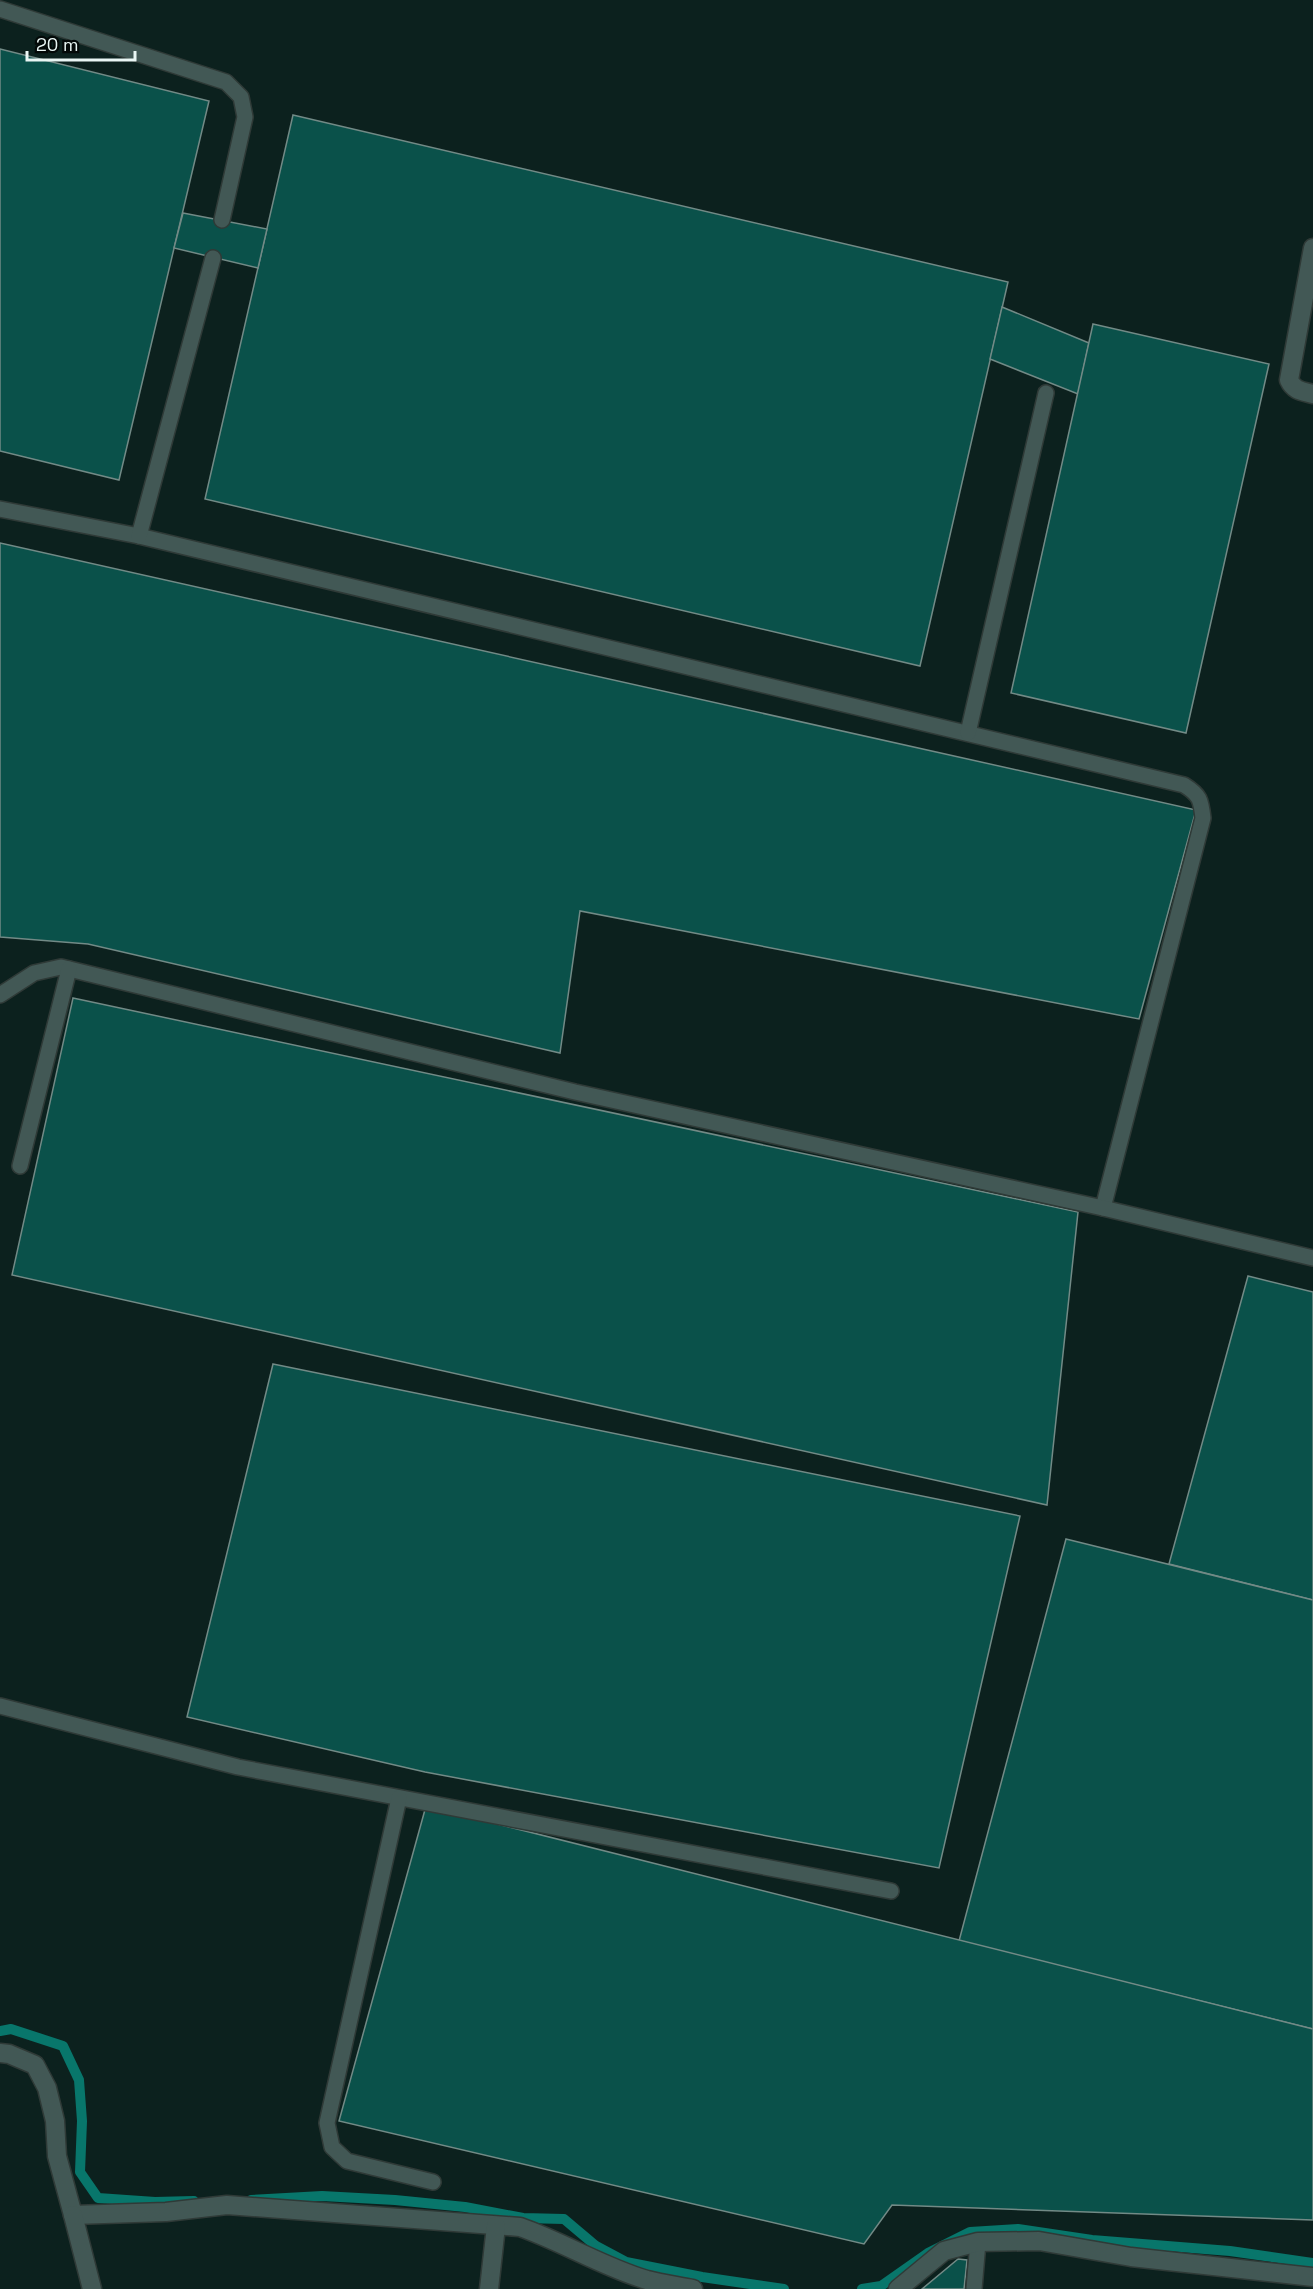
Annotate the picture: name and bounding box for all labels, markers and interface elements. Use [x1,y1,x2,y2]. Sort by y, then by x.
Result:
scale bar [27,24,135,62]
text: 20 m [36,33,79,56]

